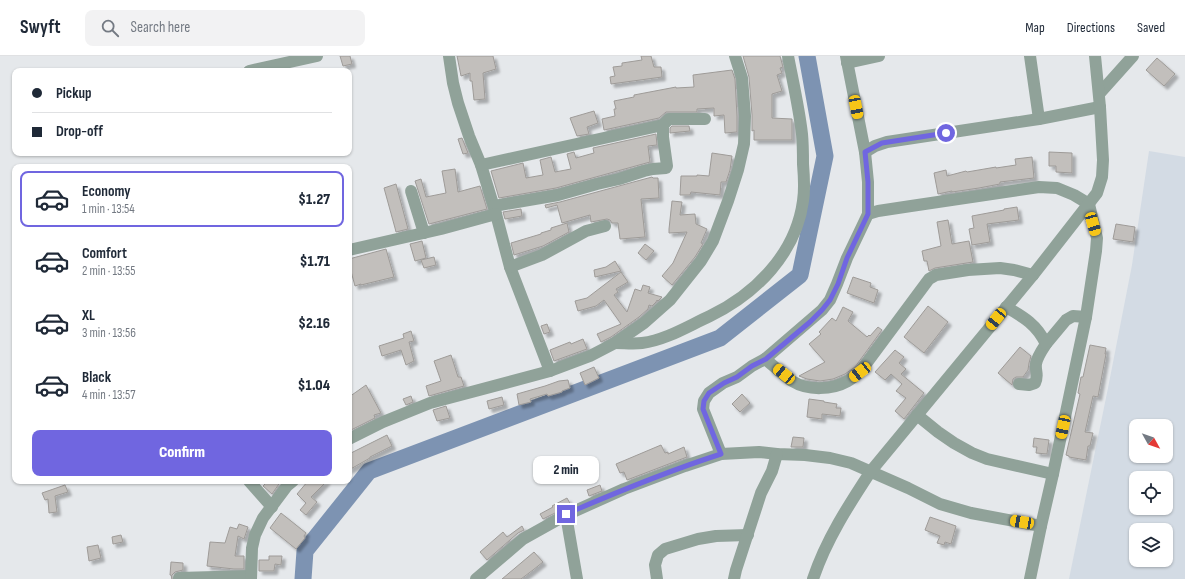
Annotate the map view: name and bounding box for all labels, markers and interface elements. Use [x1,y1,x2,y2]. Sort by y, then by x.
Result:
search box [85,10,365,46]
text: Swyft [20,16,61,39]
icon: search [99,17,121,39]
text: Search here [131,18,190,37]
text: Map [1025,19,1045,36]
text: Directions [1067,19,1115,36]
text: Saved [1137,19,1165,36]
text: Pickup [56,84,92,103]
car [848,94,864,120]
text: Drop-off [56,122,103,141]
route start [937,124,955,142]
icon: car [34,181,70,217]
text: Economy [82,182,131,201]
text: $1.27 [298,190,330,209]
text: 1 min · 13:54 [82,201,135,217]
car [1084,211,1102,237]
icon: car [34,243,70,279]
text: Comfort [82,244,127,263]
text: $1.71 [300,252,330,271]
text: 2 min · 13:55 [82,263,135,279]
icon: car [34,305,70,341]
text: XL [82,306,95,325]
car [984,306,1008,332]
text: $2.16 [298,314,330,333]
text: 3 min · 13:56 [82,325,136,341]
car [847,360,873,384]
car [771,362,797,386]
icon: car [34,367,70,403]
text: Black [82,368,111,387]
text: $1.04 [298,376,330,395]
text: 4 min · 13:57 [82,387,135,403]
car [1055,414,1071,440]
north arrow [1129,419,1173,463]
map controls [1129,419,1173,567]
button: Confirm [32,430,332,476]
callout: 2 min [533,456,599,484]
text: 2 min [553,462,579,478]
button: locate [1129,471,1173,515]
route end [557,505,575,523]
car [1009,514,1035,530]
button: layers [1129,523,1173,567]

